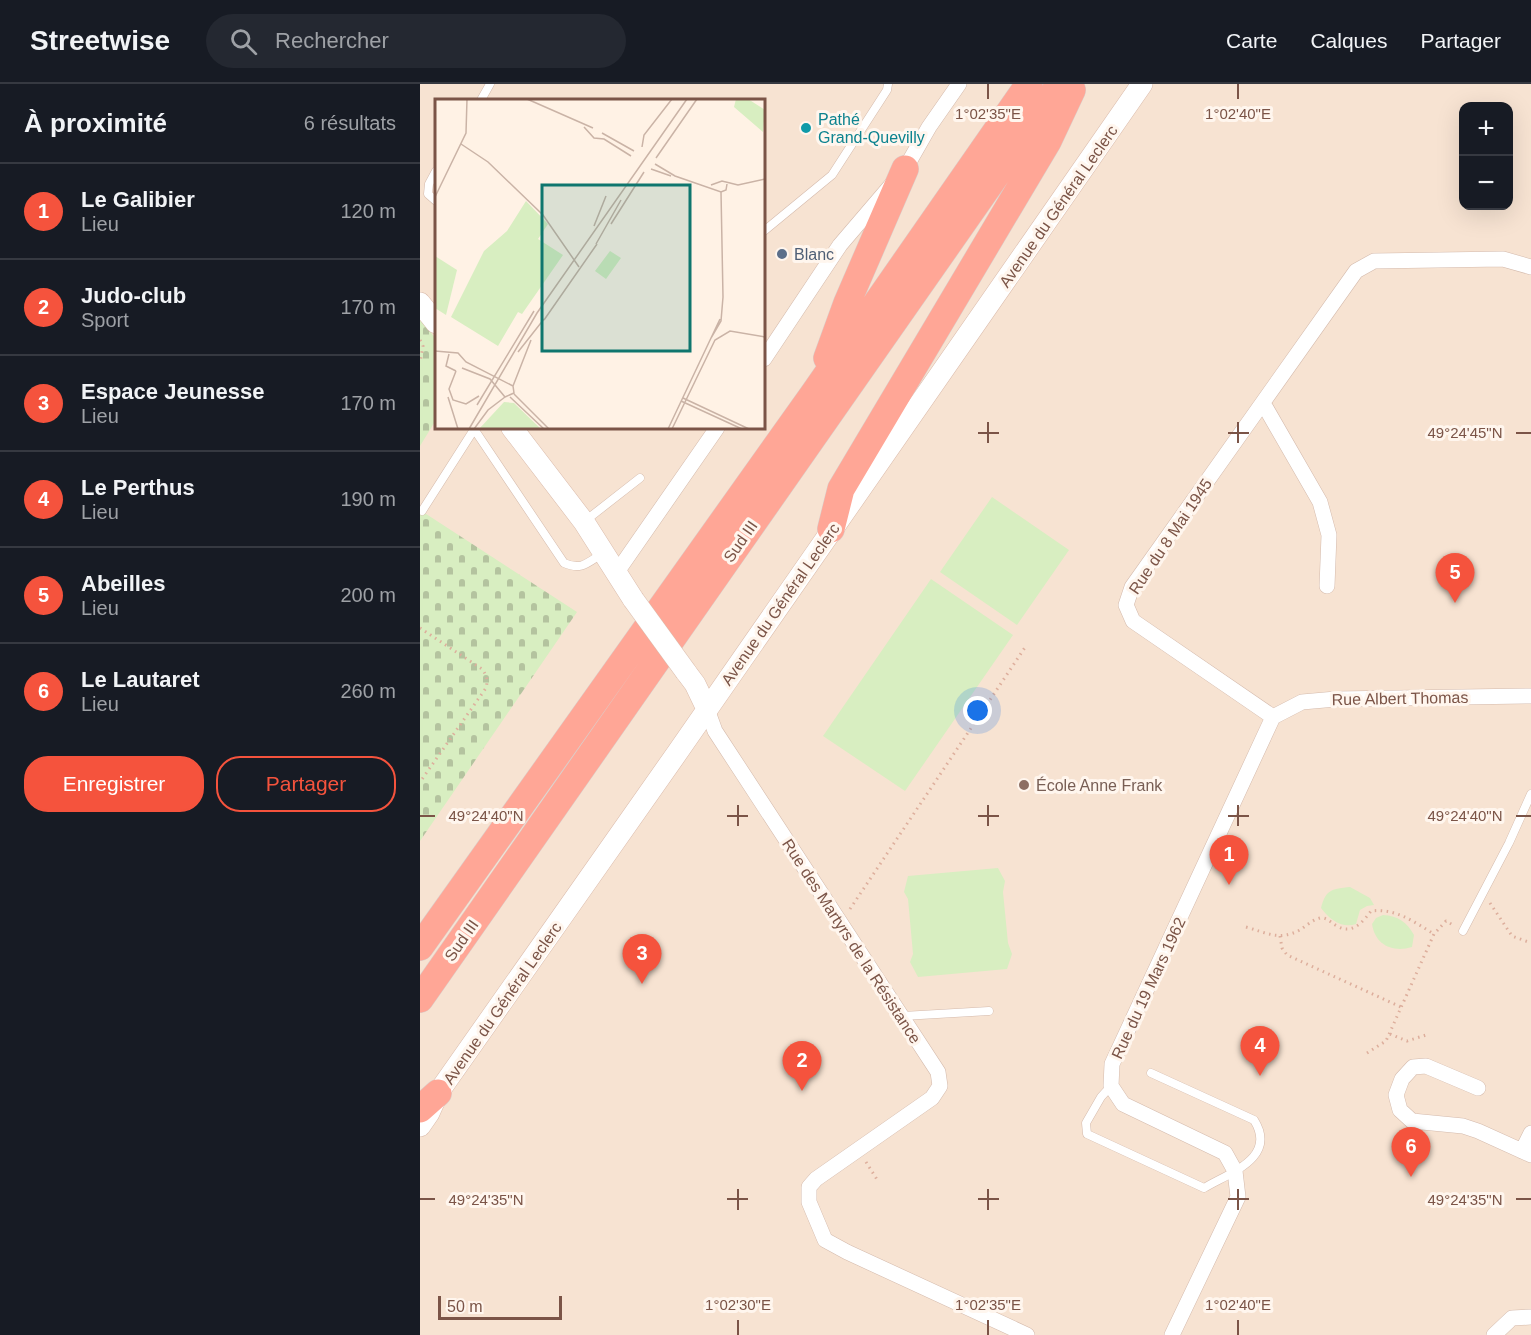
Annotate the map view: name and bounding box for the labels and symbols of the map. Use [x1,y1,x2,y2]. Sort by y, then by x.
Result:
inset map [435,99,765,429]
text: 1°02'35"E [955,105,1021,122]
text: 1°02'40"E [1205,105,1271,122]
place label: Pathé Grand-Quevilly [818,111,925,146]
marker: Pathé Grand-Quevilly [799,121,813,135]
street label: Avenue du Général Leclerc [996,122,1121,290]
place label: Blanc [794,246,834,263]
marker: Blanc [775,247,789,261]
text: 49°24'45"N [1427,424,1503,441]
street label: Rue du 8 Mai 1945 [1126,475,1215,597]
street label: Sud III [720,517,761,565]
street label: Avenue du Général Leclerc [718,520,843,688]
pin: 5 [1436,554,1474,603]
street label: Rue Albert Thomas [1332,689,1468,708]
your location [963,696,992,725]
place label: École Anne Frank [1036,776,1163,794]
marker: École Anne Frank [1017,778,1031,792]
text: 49°24'40"N [448,807,524,824]
text: 49°24'40"N [1427,807,1503,824]
street label: Rue des Martyrs de la Résistance [779,836,924,1047]
pin: 1 [1210,836,1248,885]
street label: Rue du 19 Mars 1962 [1108,915,1189,1062]
street label: Sud III [441,916,482,964]
street label: Avenue du Général Leclerc [440,919,565,1087]
pin: 3 [622,934,662,984]
pin: 4 [1240,1026,1280,1076]
pin: 2 [782,1042,821,1091]
pin: 6 [1392,1128,1430,1177]
text: 49°24'35"N [448,1191,524,1208]
text: 49°24'35"N [1427,1191,1503,1208]
scale bar [438,1293,562,1320]
text: 1°02'30"E [705,1296,771,1313]
text: 1°02'35"E [955,1296,1021,1313]
text: 1°02'40"E [1205,1296,1271,1313]

